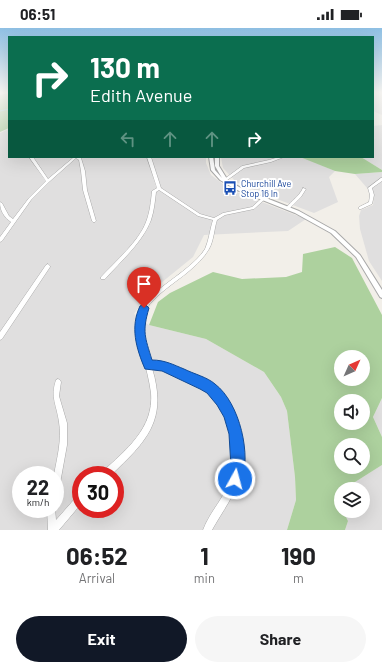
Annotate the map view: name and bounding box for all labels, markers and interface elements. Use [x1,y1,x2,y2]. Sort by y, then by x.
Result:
text: 06:51 [20,5,55,23]
text: 130 m [90,50,160,84]
icon: right [24,52,76,104]
text: Edith Avenue [90,84,192,106]
icon: left [117,128,139,150]
icon: ahead [159,128,181,150]
icon: ahead [201,128,223,150]
icon: right [243,128,265,150]
place label: Churchill Ave Stop 16 In [241,178,291,199]
bus stop icon: Churchill Ave Stop 16 In [222,180,238,196]
pin [127,267,161,308]
icon: arrive [133,273,155,295]
north arrow [334,350,370,386]
map controls [334,350,370,518]
button: sound [334,394,370,430]
button: search [334,438,370,474]
position arrow [214,458,256,500]
speed limit sign: 30 [72,466,124,518]
text: 22 [27,475,49,499]
button: layers [334,482,370,518]
text: km/h [27,496,49,508]
text: 06:52 [66,541,128,570]
text: 1 [200,541,209,570]
text: 190 [281,541,316,570]
text: Arrival [79,570,115,586]
text: min [194,570,215,586]
text: m [293,570,304,586]
button: Exit [16,616,187,662]
button: Share [195,616,366,662]

